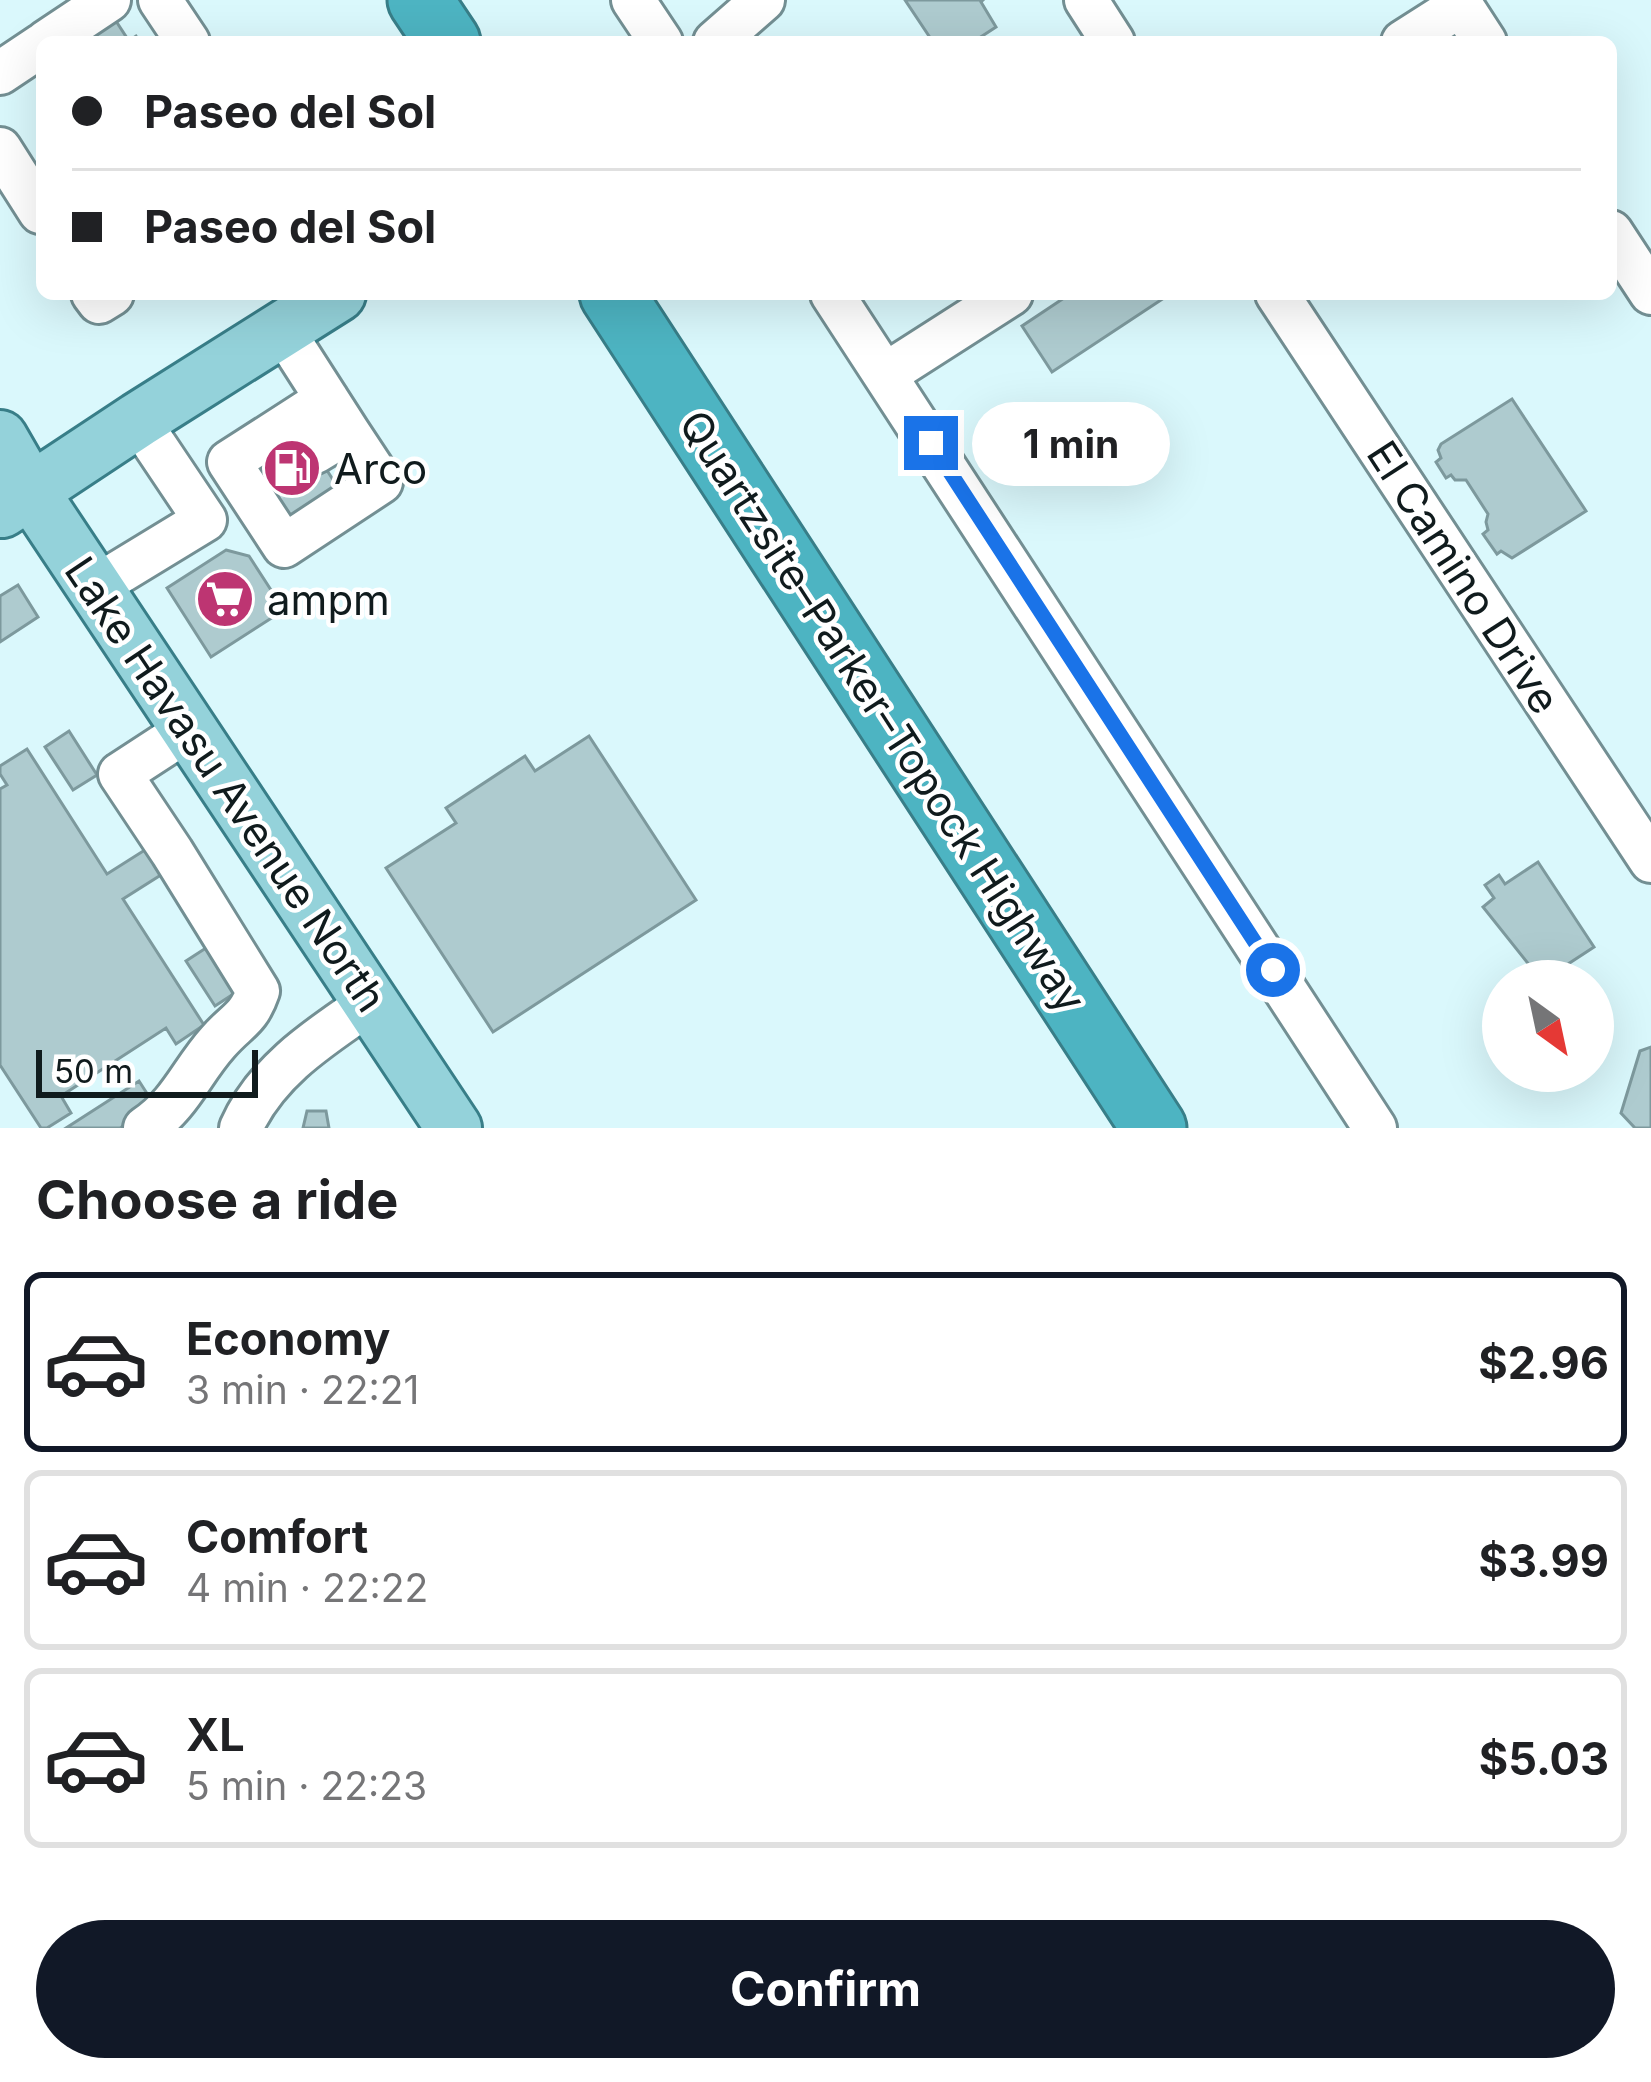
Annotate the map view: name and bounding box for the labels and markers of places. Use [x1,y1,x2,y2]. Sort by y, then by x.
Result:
fuel station icon: Arco [261,437,323,499]
place label: Arco [334,443,427,494]
supermarket icon: ampm [194,568,256,630]
place label: ampm [267,574,390,625]

